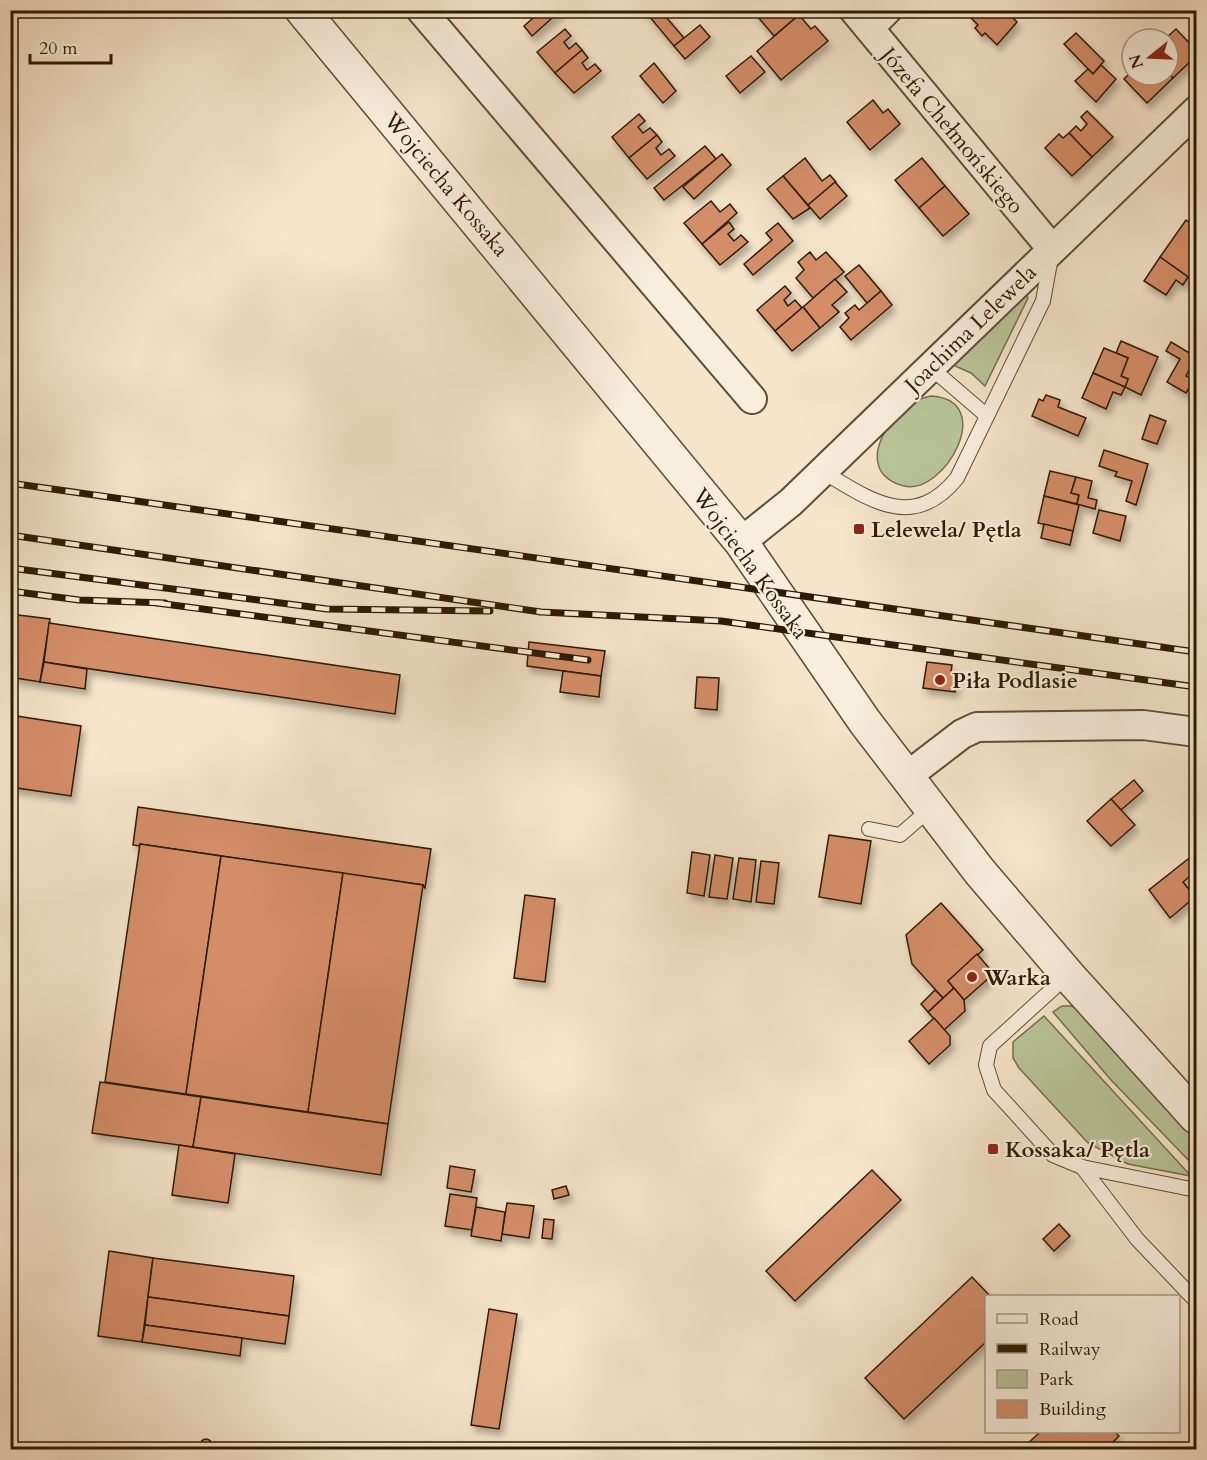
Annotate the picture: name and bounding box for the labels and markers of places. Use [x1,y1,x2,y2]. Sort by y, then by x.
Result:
place label: Lelewela/ Pętla [871,515,1022,545]
marker: Lelewela/ Pętla [852,522,866,536]
place label: Piła Podlasie [952,666,1078,696]
marker: Piła Podlasie [933,673,947,687]
place label: Warka [983,963,1051,993]
marker: Warka [965,970,979,984]
place label: Kossaka/ Pętla [1005,1135,1150,1165]
marker: Kossaka/ Pętla [986,1142,1000,1156]

